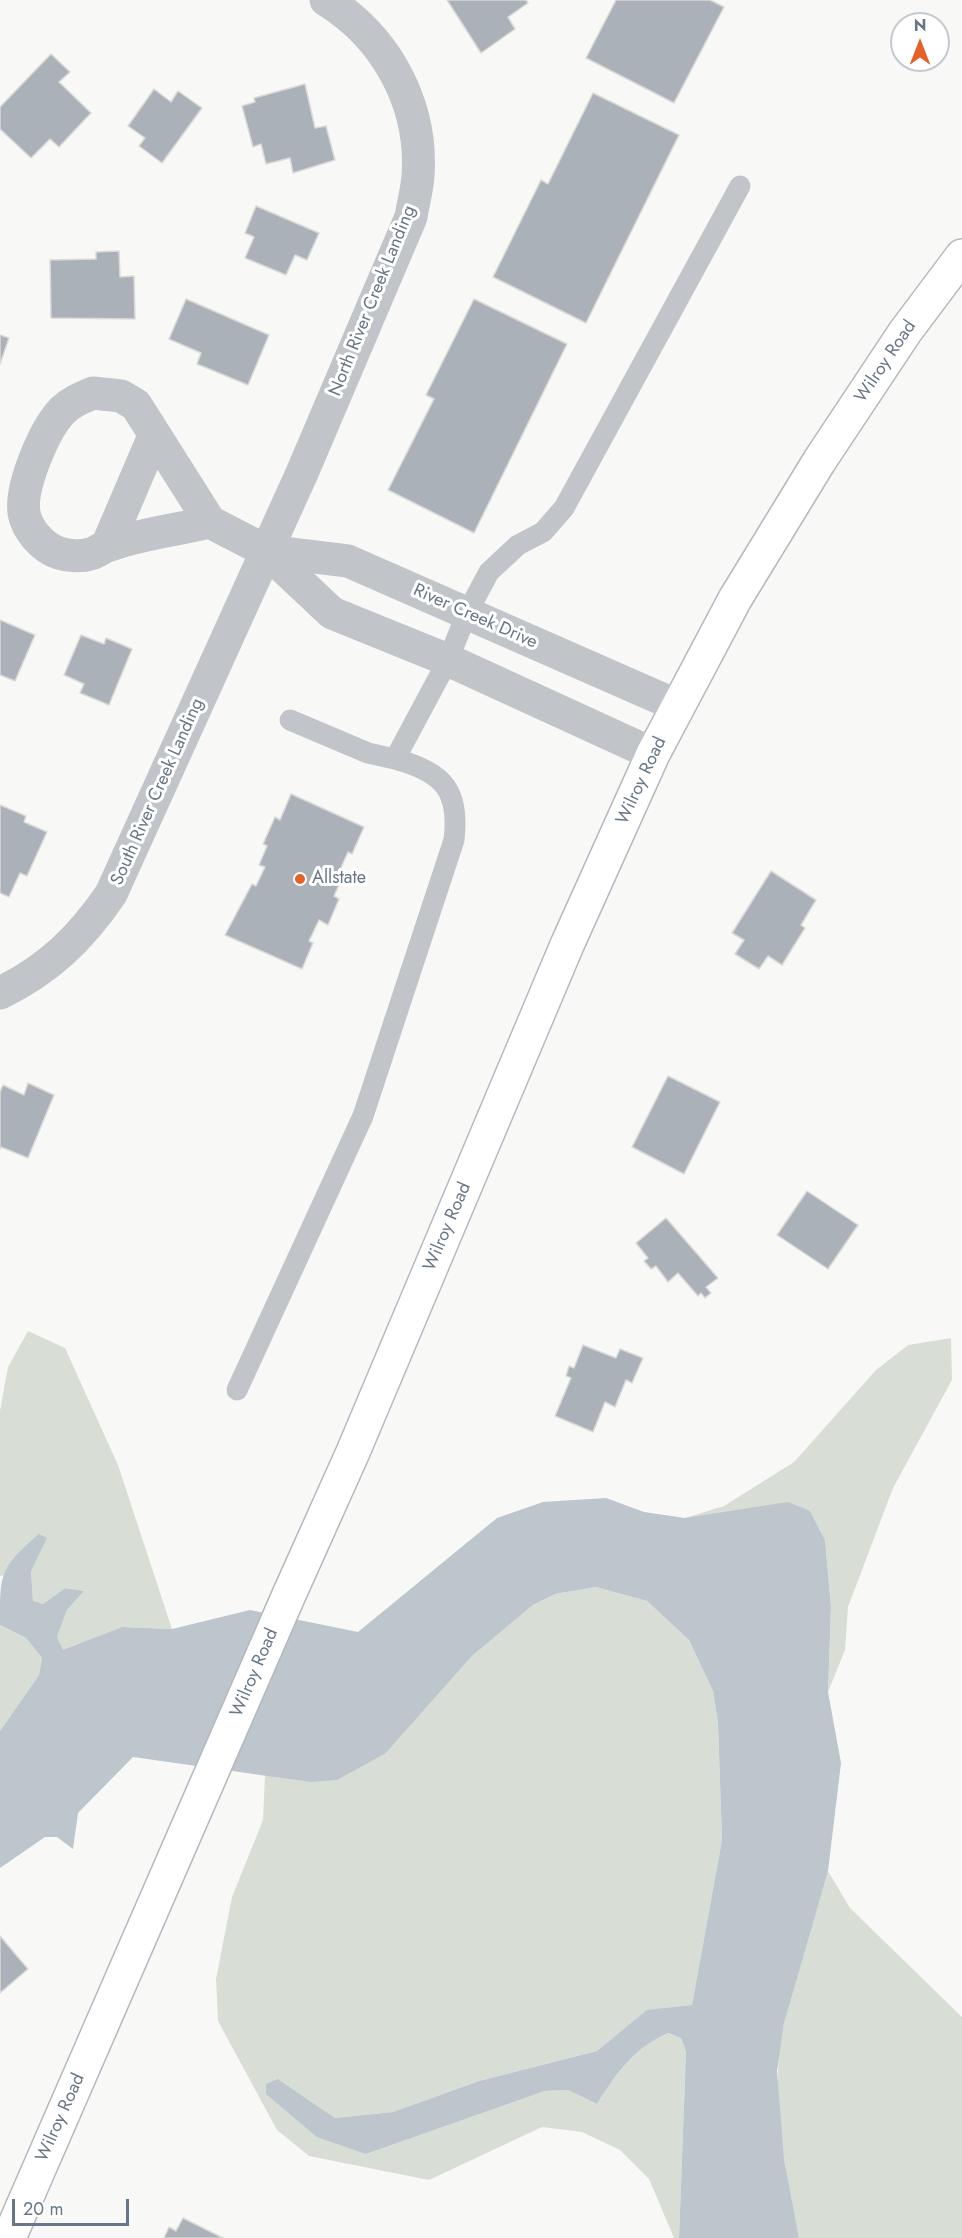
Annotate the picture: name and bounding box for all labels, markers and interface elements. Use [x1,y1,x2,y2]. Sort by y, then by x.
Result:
north arrow [890,12,950,72]
text: N [914,14,926,37]
street label: North River Creek Landing [325,203,421,399]
street label: Wilroy Road [851,317,921,407]
street label: River Creek Drive [410,580,540,654]
street label: South River Creek Landing [107,695,209,889]
street label: Wilroy Road [612,734,672,828]
place label: Allstate [312,868,366,890]
marker: Allstate [293,872,307,886]
street label: Wilroy Road [420,1179,476,1275]
street label: Wilroy Road [227,1625,283,1721]
street label: Wilroy Road [32,2071,90,2165]
scale bar [15,2187,132,2225]
text: 20 m [23,2196,63,2222]

